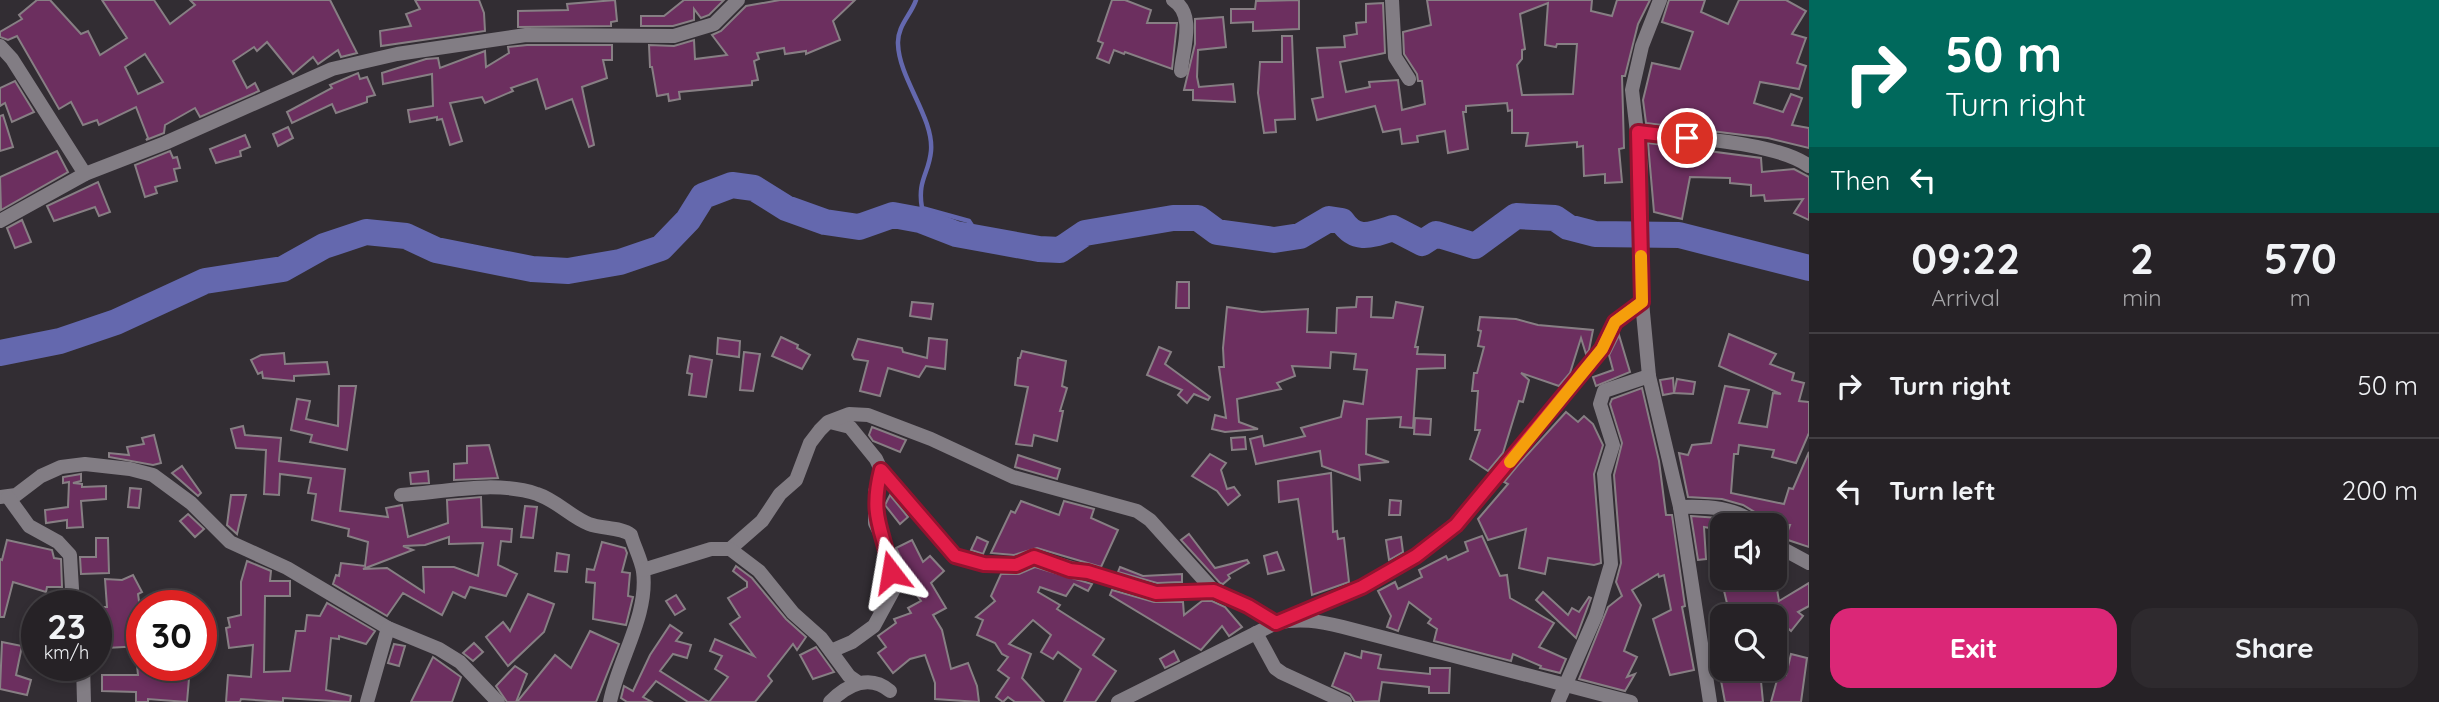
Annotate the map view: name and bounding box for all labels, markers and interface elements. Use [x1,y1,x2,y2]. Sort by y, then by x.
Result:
text: 50 m [1945,23,2062,84]
icon: right [1830,28,1921,119]
text: Turn right [1945,84,2086,124]
pin [1657,108,1717,168]
icon: arrive [1668,119,1706,157]
icon: left [1904,161,1942,199]
text: Then [1830,164,1890,197]
text: 09:22 [1911,232,2020,285]
text: 2 [2130,232,2154,285]
text: 570 [2264,232,2337,285]
text: Arrival [1931,283,2000,312]
text: min [2122,283,2162,312]
text: m [2290,283,2311,312]
icon: right [1830,367,1868,405]
text: Turn right [1889,369,2011,402]
text: 50 m [2358,369,2418,402]
icon: left [1830,472,1868,510]
text: Turn left [1889,474,1996,507]
text: 200 m [2342,474,2418,507]
map controls [1710,513,1787,681]
button: sound [1710,513,1787,590]
position arrow [854,535,928,609]
speed limit sign: 30 [126,590,217,681]
text: 23 [47,604,86,648]
button: search [1710,604,1787,681]
button: Exit [1830,608,2117,688]
button: Share [2131,608,2418,688]
text: km/h [44,641,89,664]

